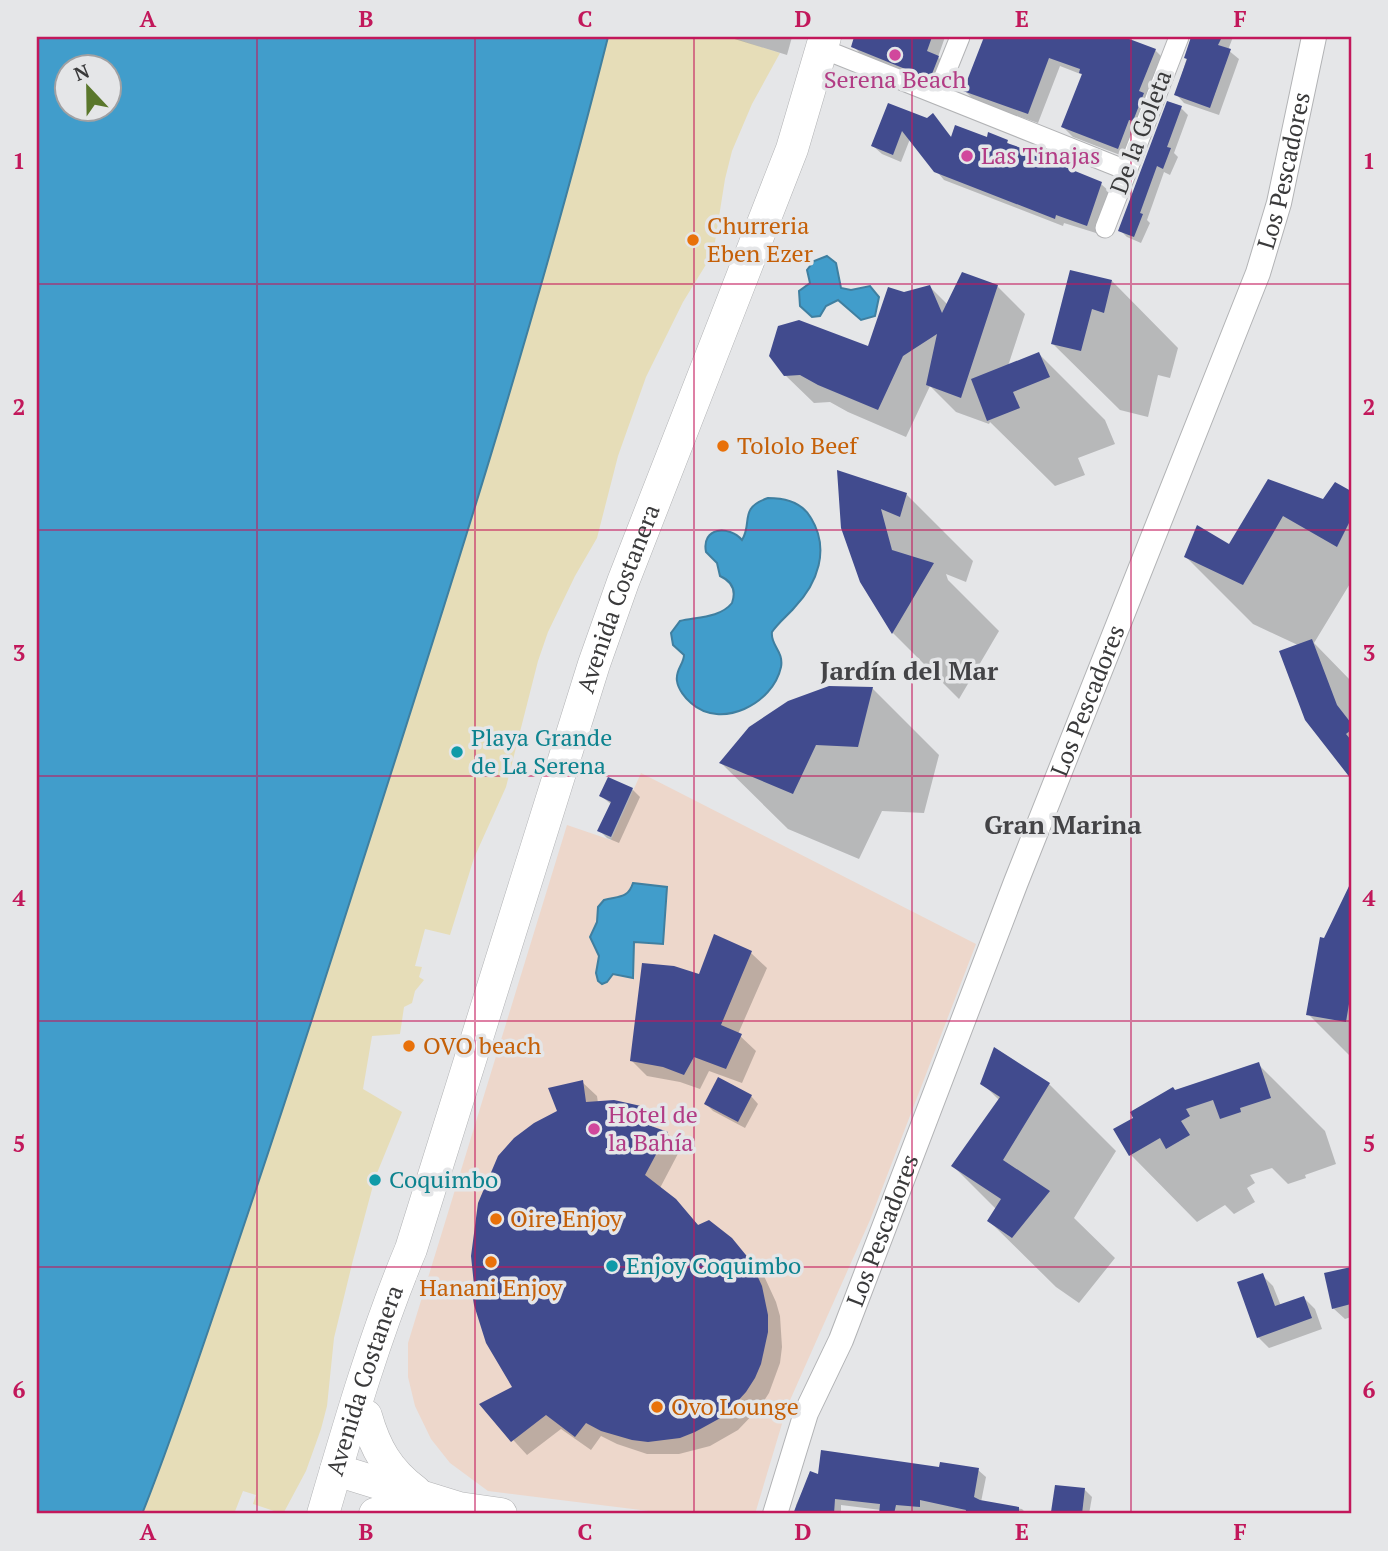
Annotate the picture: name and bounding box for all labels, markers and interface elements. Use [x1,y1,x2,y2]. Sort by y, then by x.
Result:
text: A [140,3,157,34]
text: B [359,3,374,34]
text: C [578,3,593,34]
text: D [795,3,812,34]
text: E [1015,3,1029,34]
text: F [1233,3,1247,34]
marker: Serena Beach [887,47,903,63]
north arrow [52,52,122,122]
text: N [70,57,93,86]
place label: Serena Beach [824,63,966,95]
street label: De la Goleta [1102,65,1178,198]
street label: Los Pescadores [1249,89,1317,253]
place label: Las Tinajas [981,139,1100,171]
text: 1 [13,145,26,176]
text: 1 [1363,145,1376,176]
marker: Las Tinajas [959,148,975,164]
place label: Churreria Eben Ezer [707,209,814,269]
marker: Churreria Eben Ezer [685,232,701,248]
text: 2 [13,391,26,422]
text: 2 [1363,391,1376,422]
place label: Tololo Beef [737,429,859,461]
marker: Tololo Beef [715,438,731,454]
street label: Avenida Costanera [569,499,667,697]
street label: Los Pescadores [1043,620,1132,781]
text: 3 [13,637,26,668]
text: 3 [1363,637,1376,668]
district label: Jardín del Mar [820,653,999,687]
place label: Playa Grande de La Serena [471,721,612,781]
marker: Playa Grande de La Serena [449,744,465,760]
district label: Gran Marina [984,807,1142,841]
text: 4 [13,882,26,913]
text: 4 [1363,882,1376,913]
place label: OVO beach [423,1029,541,1061]
marker: OVO beach [401,1038,417,1054]
place label: Hotel de la Bahía [608,1098,698,1158]
marker: Hotel de la Bahía [586,1121,602,1137]
text: 5 [13,1128,26,1159]
text: 5 [1363,1128,1376,1159]
street label: Los Pescadores [838,1149,926,1311]
place label: Coquimbo [389,1163,498,1195]
marker: Coquimbo [367,1172,383,1188]
place label: Oire Enjoy [510,1202,623,1234]
marker: Oire Enjoy [488,1211,504,1227]
place label: Enjoy Coquimbo [626,1249,801,1281]
marker: Hanani Enjoy [483,1254,499,1270]
marker: Enjoy Coquimbo [604,1258,620,1274]
place label: Hanani Enjoy [419,1271,564,1303]
street label: Avenida Costanera [318,1280,410,1479]
text: 6 [13,1374,26,1405]
text: 6 [1363,1374,1376,1405]
place label: Ovo Lounge [671,1390,799,1422]
marker: Ovo Lounge [649,1399,665,1415]
text: A [140,1516,157,1547]
text: B [359,1516,374,1547]
text: C [578,1516,593,1547]
text: D [795,1516,812,1547]
text: E [1015,1516,1029,1547]
text: F [1233,1516,1247,1547]

